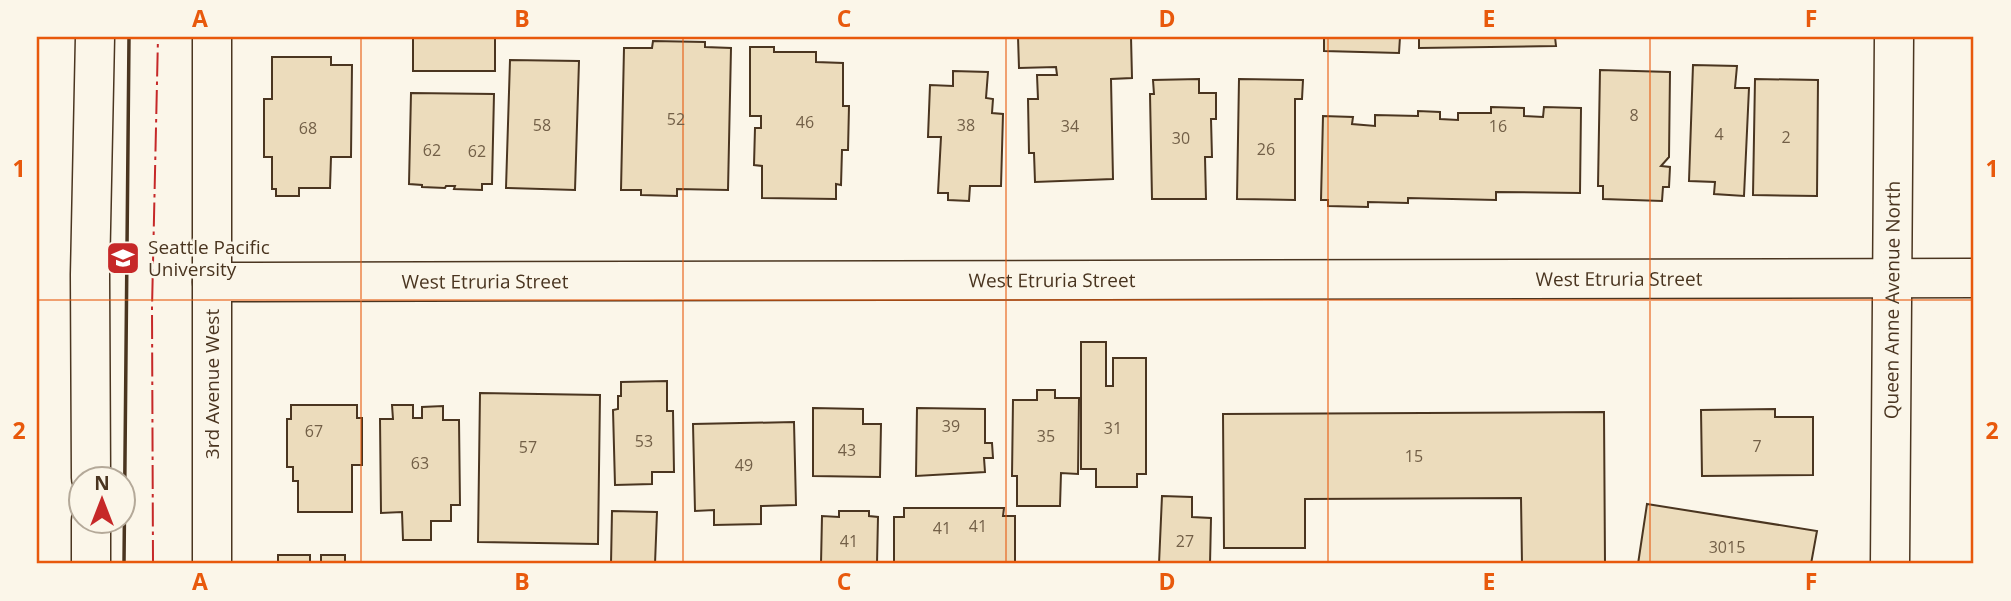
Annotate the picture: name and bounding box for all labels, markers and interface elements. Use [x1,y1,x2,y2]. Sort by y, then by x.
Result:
text: A [192,2,208,34]
text: B [514,2,530,34]
text: C [837,2,851,34]
text: D [1158,2,1176,34]
text: E [1483,2,1495,34]
text: F [1805,2,1817,34]
house number: 8 [1629,104,1639,126]
house number: 52 [667,108,685,130]
house number: 46 [796,111,814,133]
house number: 58 [533,114,551,136]
house number: 38 [957,114,975,136]
house number: 34 [1061,115,1079,137]
house number: 16 [1489,115,1507,137]
house number: 68 [299,117,317,139]
house number: 4 [1714,123,1724,145]
house number: 2 [1781,126,1791,148]
house number: 30 [1172,127,1190,149]
house number: 26 [1257,138,1275,160]
house number: 62 [423,139,441,161]
house number: 62 [468,140,486,162]
text: 1 [12,152,26,184]
text: 1 [1985,152,1999,184]
street label: Queen Anne Avenue North [1878,181,1906,419]
place label: Seattle Pacific University [148,234,270,282]
school or university icon: Seattle Pacific University [104,239,142,277]
street label: West Etruria Street [1536,266,1703,292]
street label: West Etruria Street [969,267,1136,293]
street label: West Etruria Street [402,268,569,295]
street label: 3rd Avenue West [199,309,225,459]
text: 2 [12,414,26,446]
text: 2 [1985,414,1999,446]
house number: 39 [942,415,960,437]
house number: 31 [1104,417,1122,439]
house number: 67 [305,420,323,442]
house number: 35 [1037,425,1055,447]
house number: 53 [635,430,653,452]
house number: 7 [1752,435,1762,457]
house number: 57 [519,436,537,458]
house number: 43 [838,439,856,461]
house number: 15 [1405,445,1423,467]
house number: 63 [411,452,429,474]
house number: 49 [735,454,753,476]
north arrow [66,464,136,534]
text: N [94,470,110,496]
house number: 41 [969,515,987,537]
house number: 41 [933,517,951,539]
house number: 41 [840,530,858,552]
house number: 27 [1176,530,1194,552]
house number: 3015 [1709,536,1745,558]
text: A [192,565,208,597]
text: B [514,565,530,597]
text: C [837,565,851,597]
text: D [1158,565,1176,597]
text: E [1483,565,1495,597]
text: F [1805,565,1817,597]

